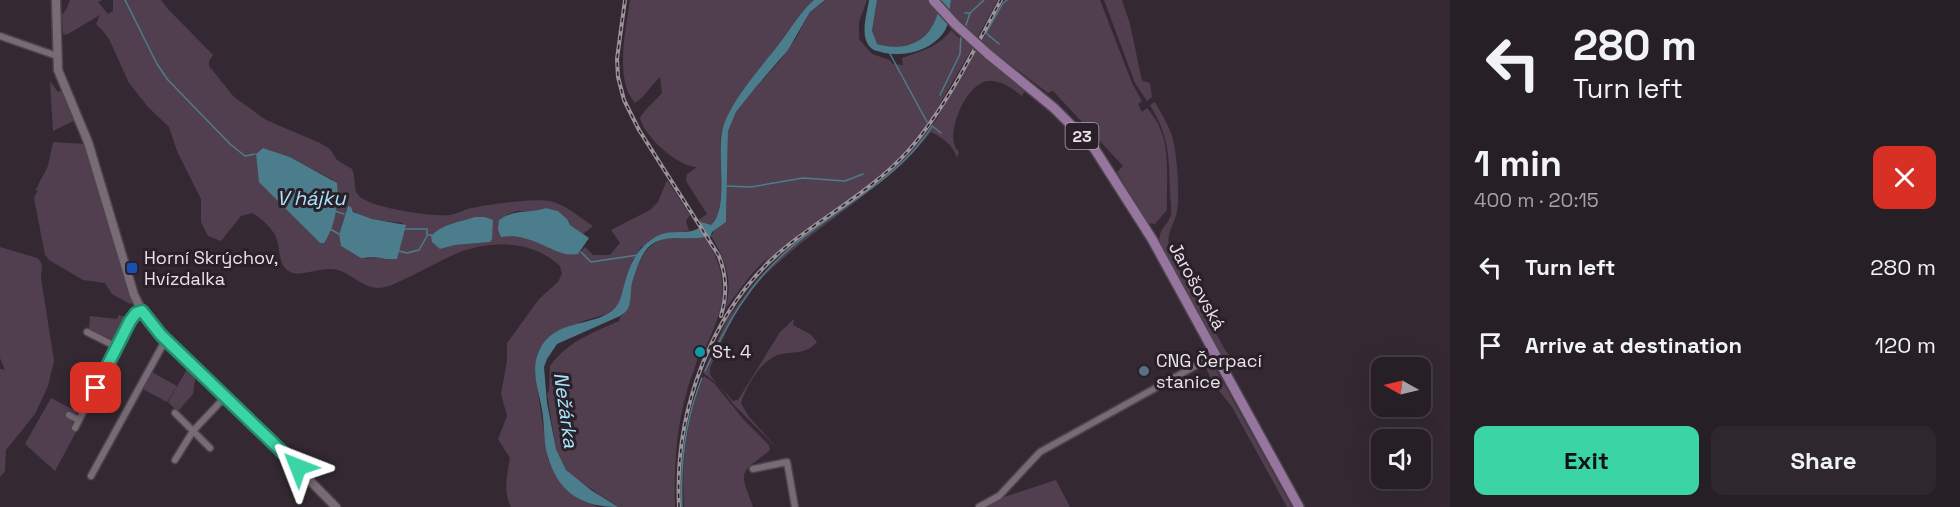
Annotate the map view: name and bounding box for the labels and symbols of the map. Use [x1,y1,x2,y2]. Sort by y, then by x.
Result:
road number: 23 [1066,123,1098,149]
water label: V hájku [277,185,347,211]
street label: Jarošovská [1164,238,1231,334]
place label: Horní Skrýchov, Hvízdalka [144,246,278,290]
marker: Horní Skrýchov, Hvízdalka [125,261,139,275]
place label: St. 4 [712,340,751,363]
marker: St. 4 [693,345,707,359]
place label: CNG Čerpací stanice [1156,349,1262,393]
north arrow [1371,357,1431,417]
pin [70,362,121,413]
marker: CNG Čerpací stanice [1137,364,1151,378]
water label: Nežárka [548,370,584,450]
position arrow [266,435,330,499]

